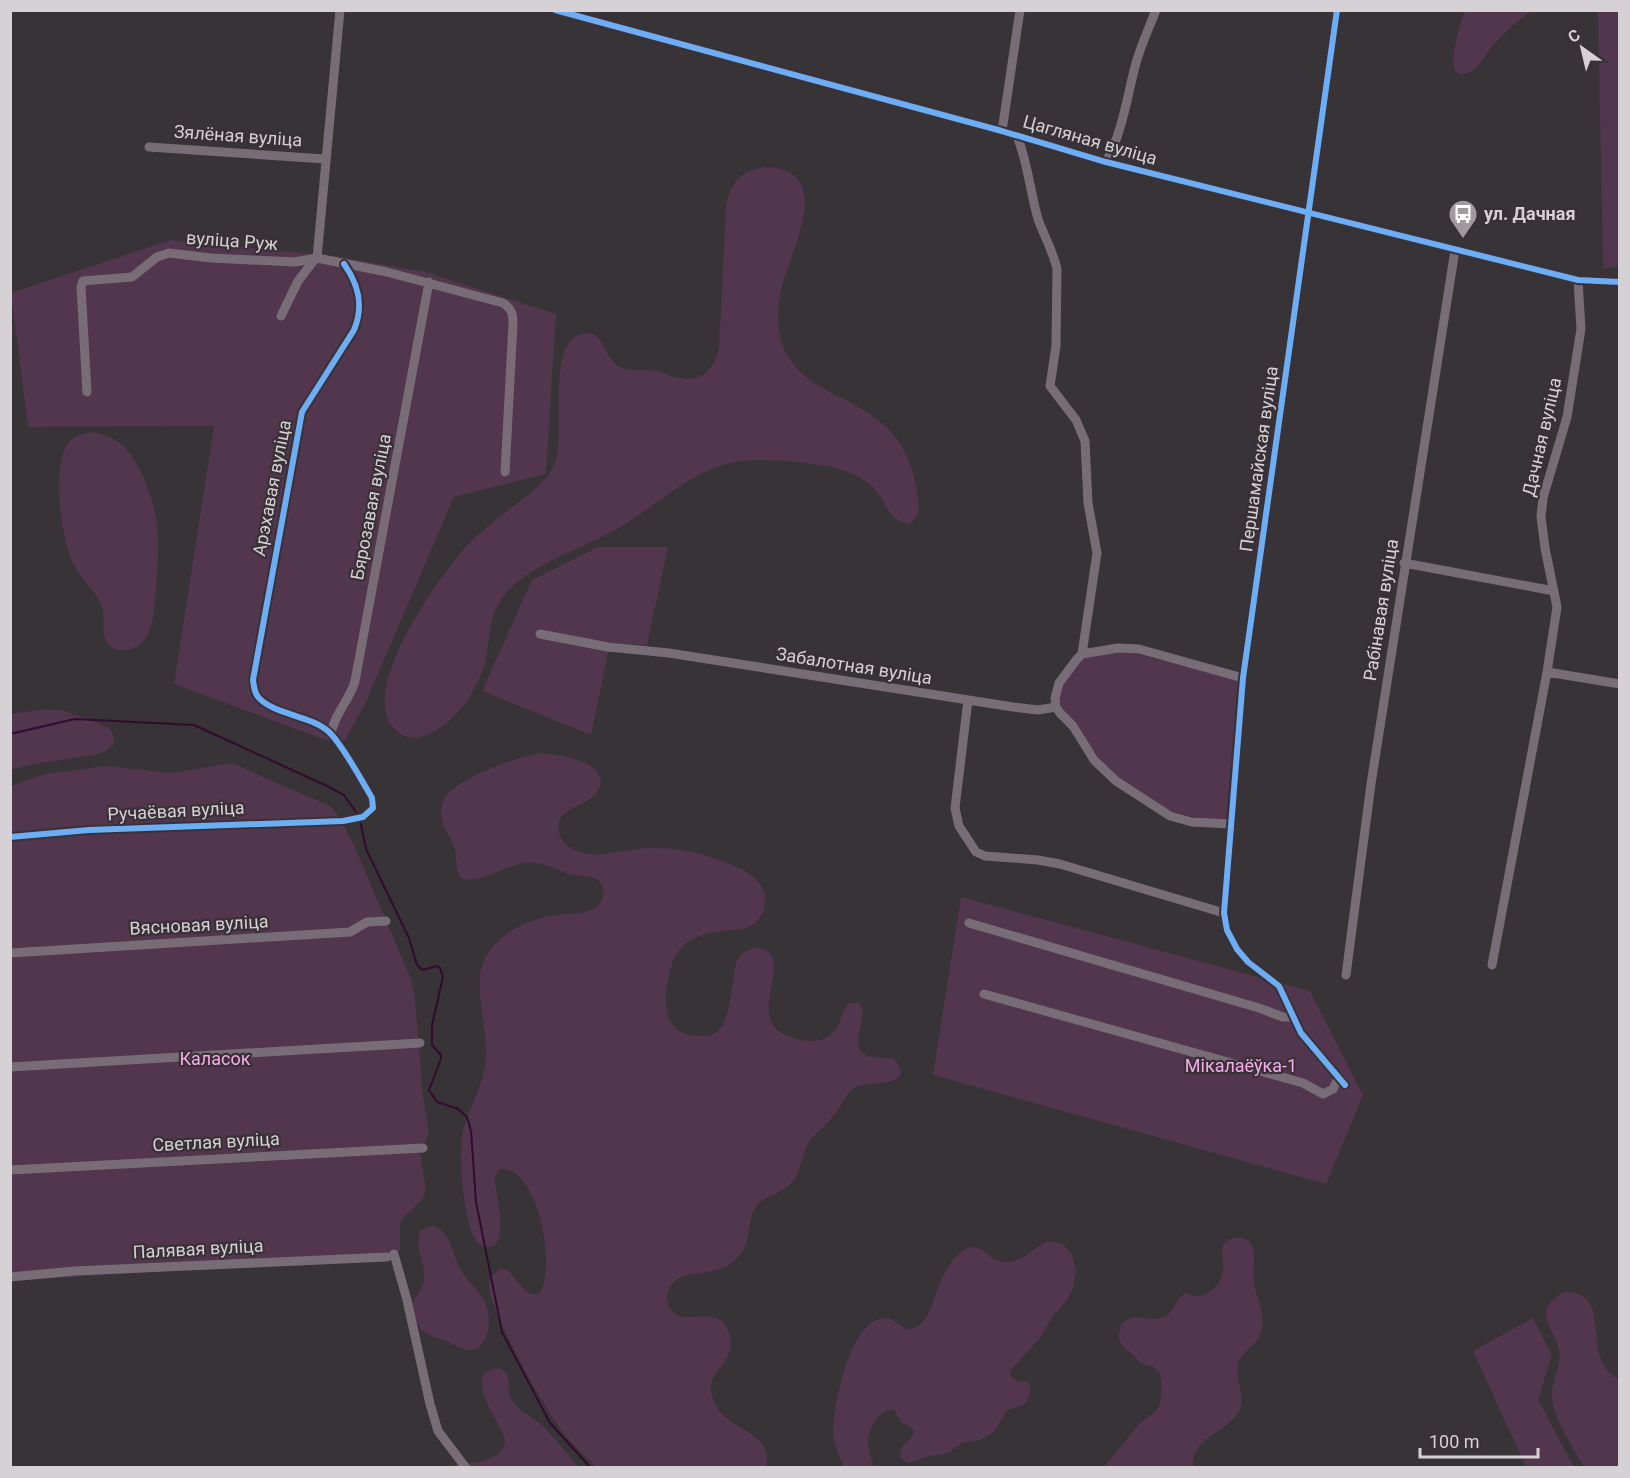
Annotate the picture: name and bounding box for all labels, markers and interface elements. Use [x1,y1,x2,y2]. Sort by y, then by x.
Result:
north arrow [1552,18,1612,78]
text: С [1564,25,1584,47]
street label: Цагляная вуліца [1021,110,1160,169]
street label: Зялёная вуліца [173,121,303,150]
bus stop icon: ул. Дачная [1447,198,1479,240]
place label: ул. Дачная [1484,203,1576,224]
street label: вуліца Руж [185,227,279,254]
street label: Першамайская вуліца [1235,365,1282,553]
street label: Дачная вуліца [1518,375,1565,498]
street label: Арэхавая вуліца [248,418,295,558]
street label: Бярозавая вуліца [346,432,395,582]
street label: Рабінавая вуліца [1359,537,1402,682]
street label: Забалотная вуліца [775,643,933,688]
street label: Ручаёвая вуліца [107,796,245,825]
street label: Вясновая вуліца [129,910,269,939]
park label: Каласок [180,1048,251,1069]
park label: Мікалаёўка-1 [1185,1055,1297,1076]
street label: Светлая вуліца [152,1128,280,1155]
street label: Палявая вуліца [132,1235,264,1262]
scale bar [1420,1421,1538,1459]
text: 100 m [1429,1431,1480,1452]

